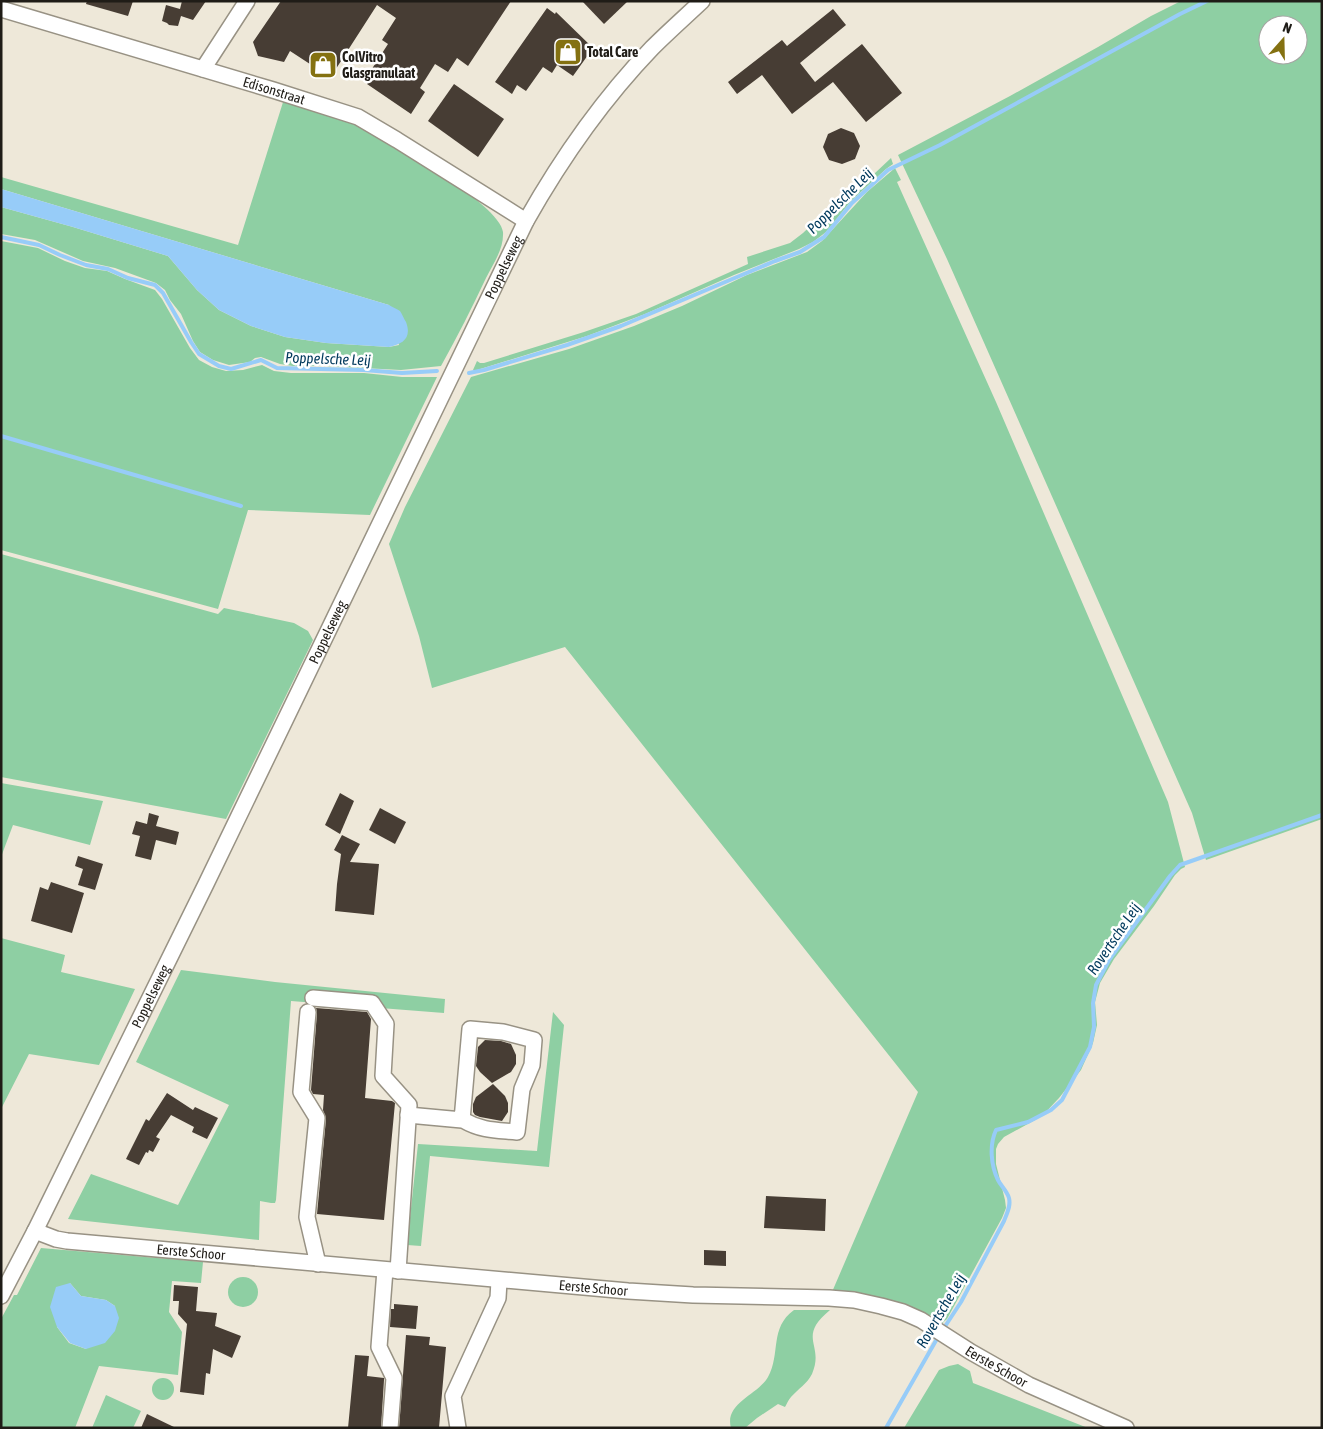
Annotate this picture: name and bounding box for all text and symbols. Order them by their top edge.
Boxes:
north arrow [1258,15,1308,65]
text: N [1281,19,1294,37]
shop icon: Total Care [553,37,583,67]
place label: Total Care [587,44,638,60]
place label: ColVitro Glasgranulaat [342,49,415,81]
shop icon: ColVitro Glasgranulaat [308,50,338,80]
street label: Edisonstraat [241,74,307,108]
water label: Poppelsche Leij [803,164,876,237]
street label: Poppelseweg [482,233,526,302]
water label: Poppelsche Leij [285,349,372,369]
street label: Poppelseweg [306,598,350,666]
water label: Rovertsche Leij [1084,899,1144,978]
street label: Poppelseweg [128,962,173,1031]
street label: Eerste Schoor [156,1241,227,1263]
water label: Rovertsche Leij [913,1270,969,1351]
street label: Eerste Schoor [558,1277,629,1299]
street label: Eerste Schoor [962,1343,1031,1391]

